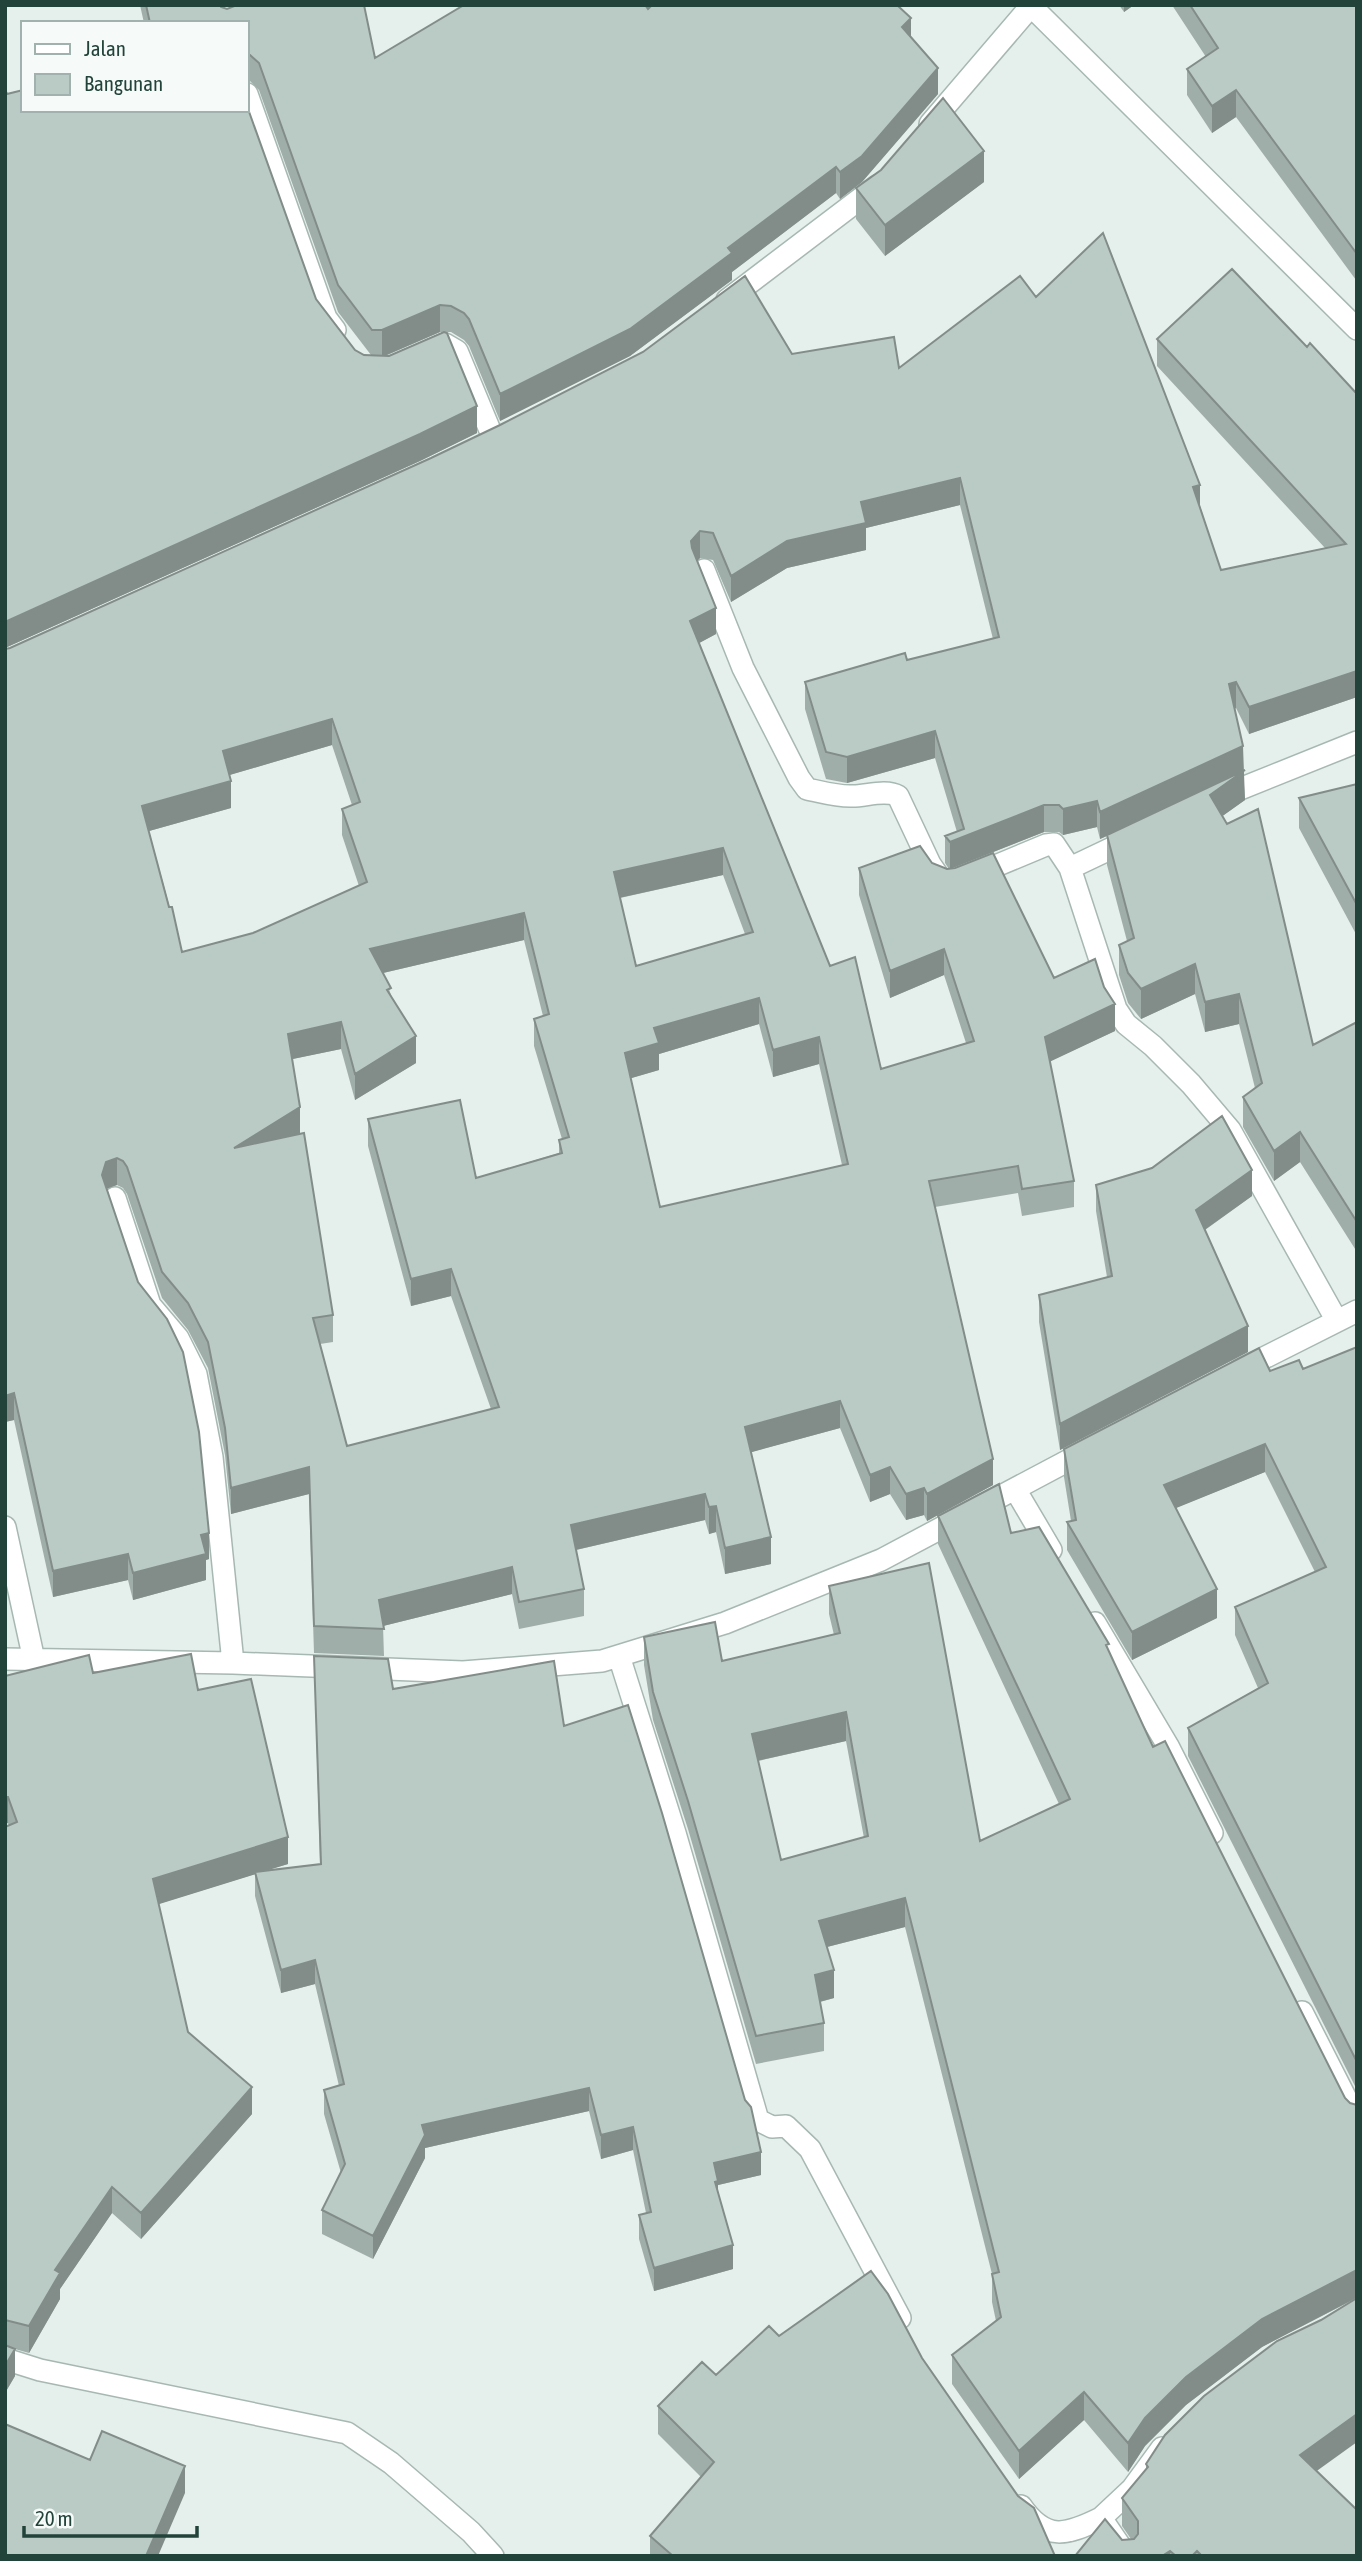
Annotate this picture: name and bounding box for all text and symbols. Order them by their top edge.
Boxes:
legend [21,21,248,112]
text: Jalan [84,36,126,60]
text: Bangunan [84,71,163,95]
scale bar [24,2494,198,2538]
text: 20 m [35,2506,73,2530]

